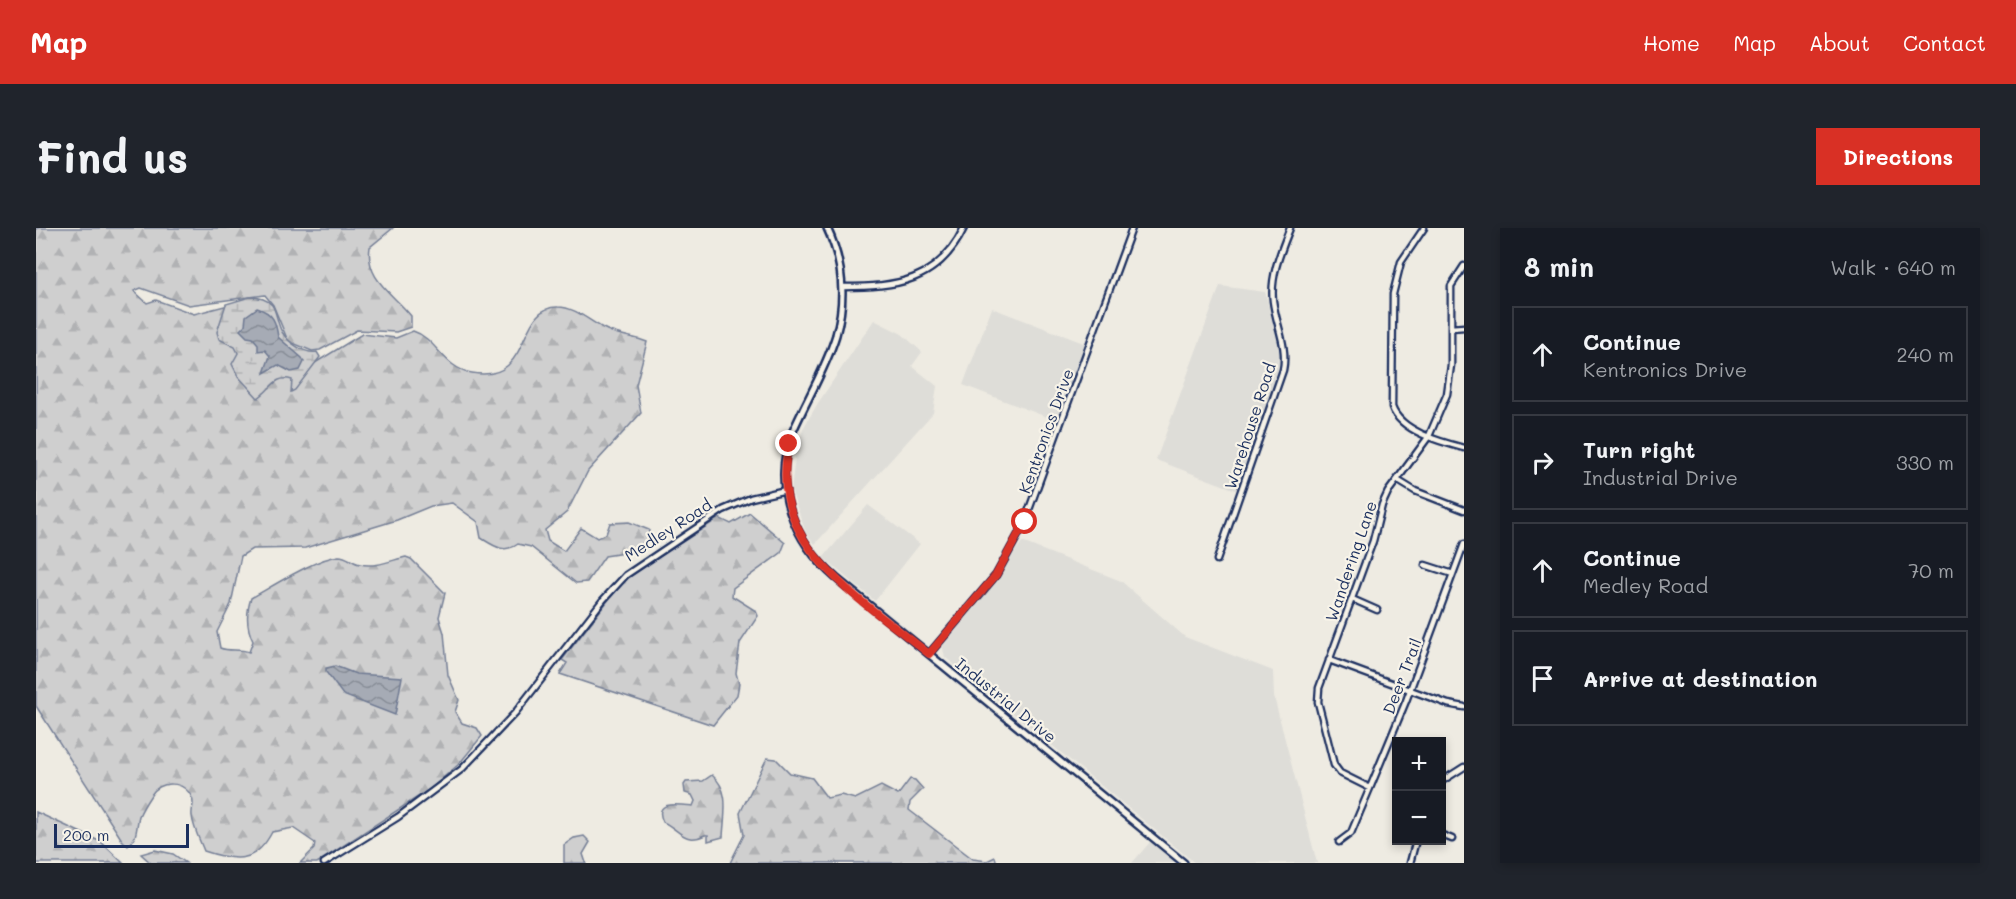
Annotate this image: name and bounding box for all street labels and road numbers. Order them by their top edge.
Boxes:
street label: Warehouse Road [1219,360,1280,492]
street label: Kentronics Drive [1013,365,1078,496]
street label: Medley Road [620,494,715,566]
street label: Wandering Lane [1320,498,1381,624]
street label: Deer Trail [1377,635,1426,717]
street label: Industrial Drive [952,652,1061,747]

